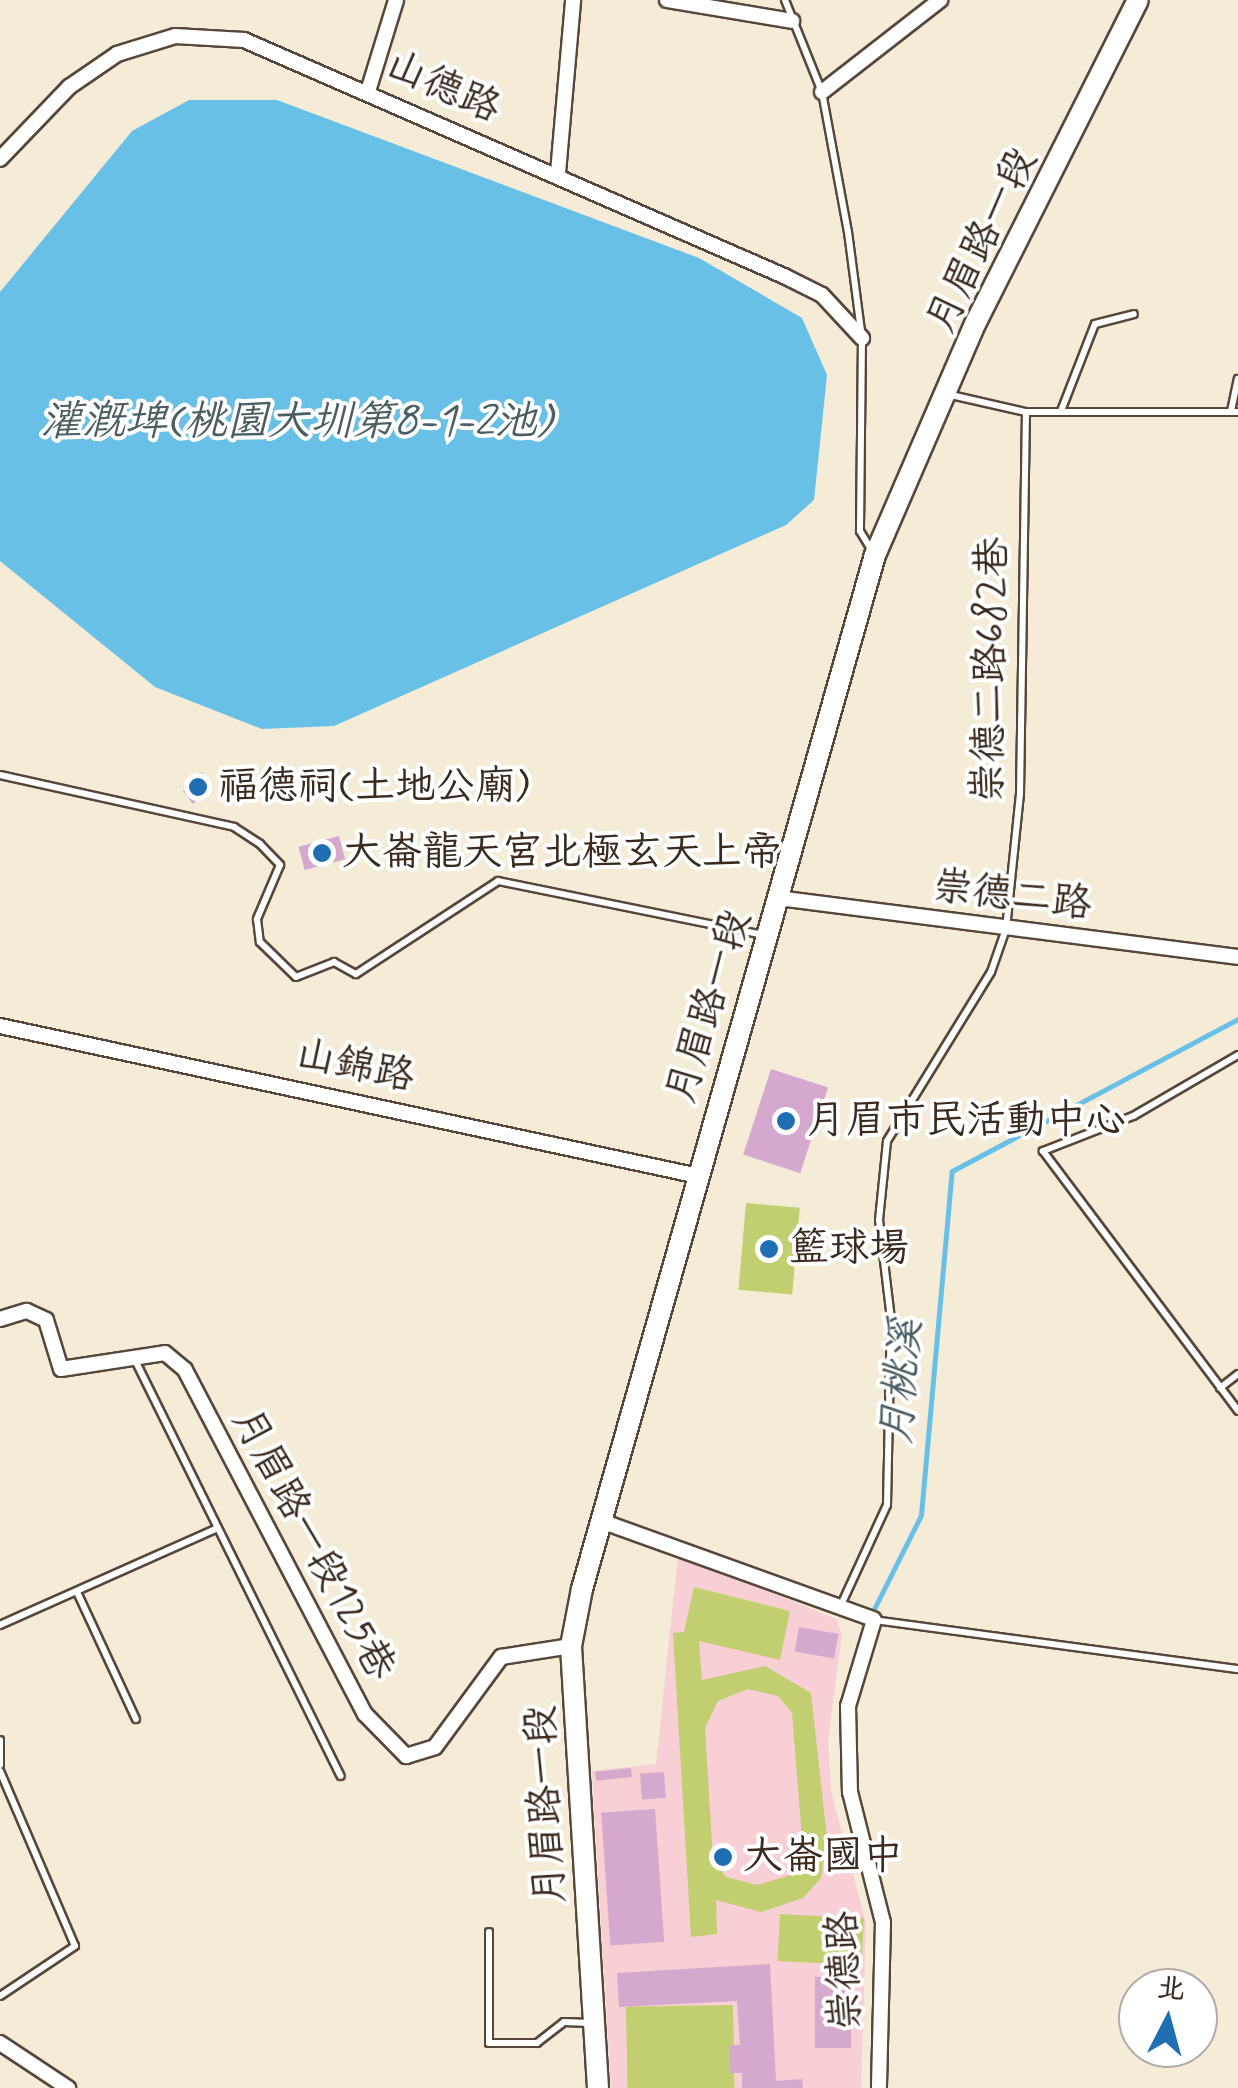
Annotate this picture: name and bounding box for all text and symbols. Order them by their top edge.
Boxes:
street label: 山德路 [378,41,508,133]
street label: 月眉路一段 [917,141,1047,341]
water label: 灌溉埤(桃園大圳第8-1-2池) [40,398,552,448]
street label: 崇德二路682巷 [965,536,1017,804]
place label: 福德祠(土地公廟) [218,763,529,811]
marker: 福德祠(土地公廟) [187,776,209,798]
place label: 大崙龍天宮北極玄天上帝 [342,829,782,877]
marker: 大崙龍天宮北極玄天上帝 [311,842,333,864]
street label: 崇德二路 [930,862,1094,930]
street label: 月眉路一段 [657,904,761,1110]
street label: 山錦路 [291,1030,419,1102]
place label: 月眉市民活動中心 [806,1097,1126,1145]
marker: 月眉市民活動中心 [775,1110,797,1132]
place label: 籃球場 [789,1225,909,1273]
marker: 籃球場 [758,1238,780,1260]
water label: 月桃溪 [872,1317,934,1447]
street label: 月眉路一段125巷 [221,1400,405,1688]
street label: 月眉路一段 [517,1704,575,1906]
place label: 大崙國中 [743,1833,903,1881]
marker: 大崙國中 [712,1846,734,1868]
street label: 崇德路 [819,1910,871,2032]
north arrow [1118,1968,1218,2068]
text: 北 [1155,1970,1187,2010]

